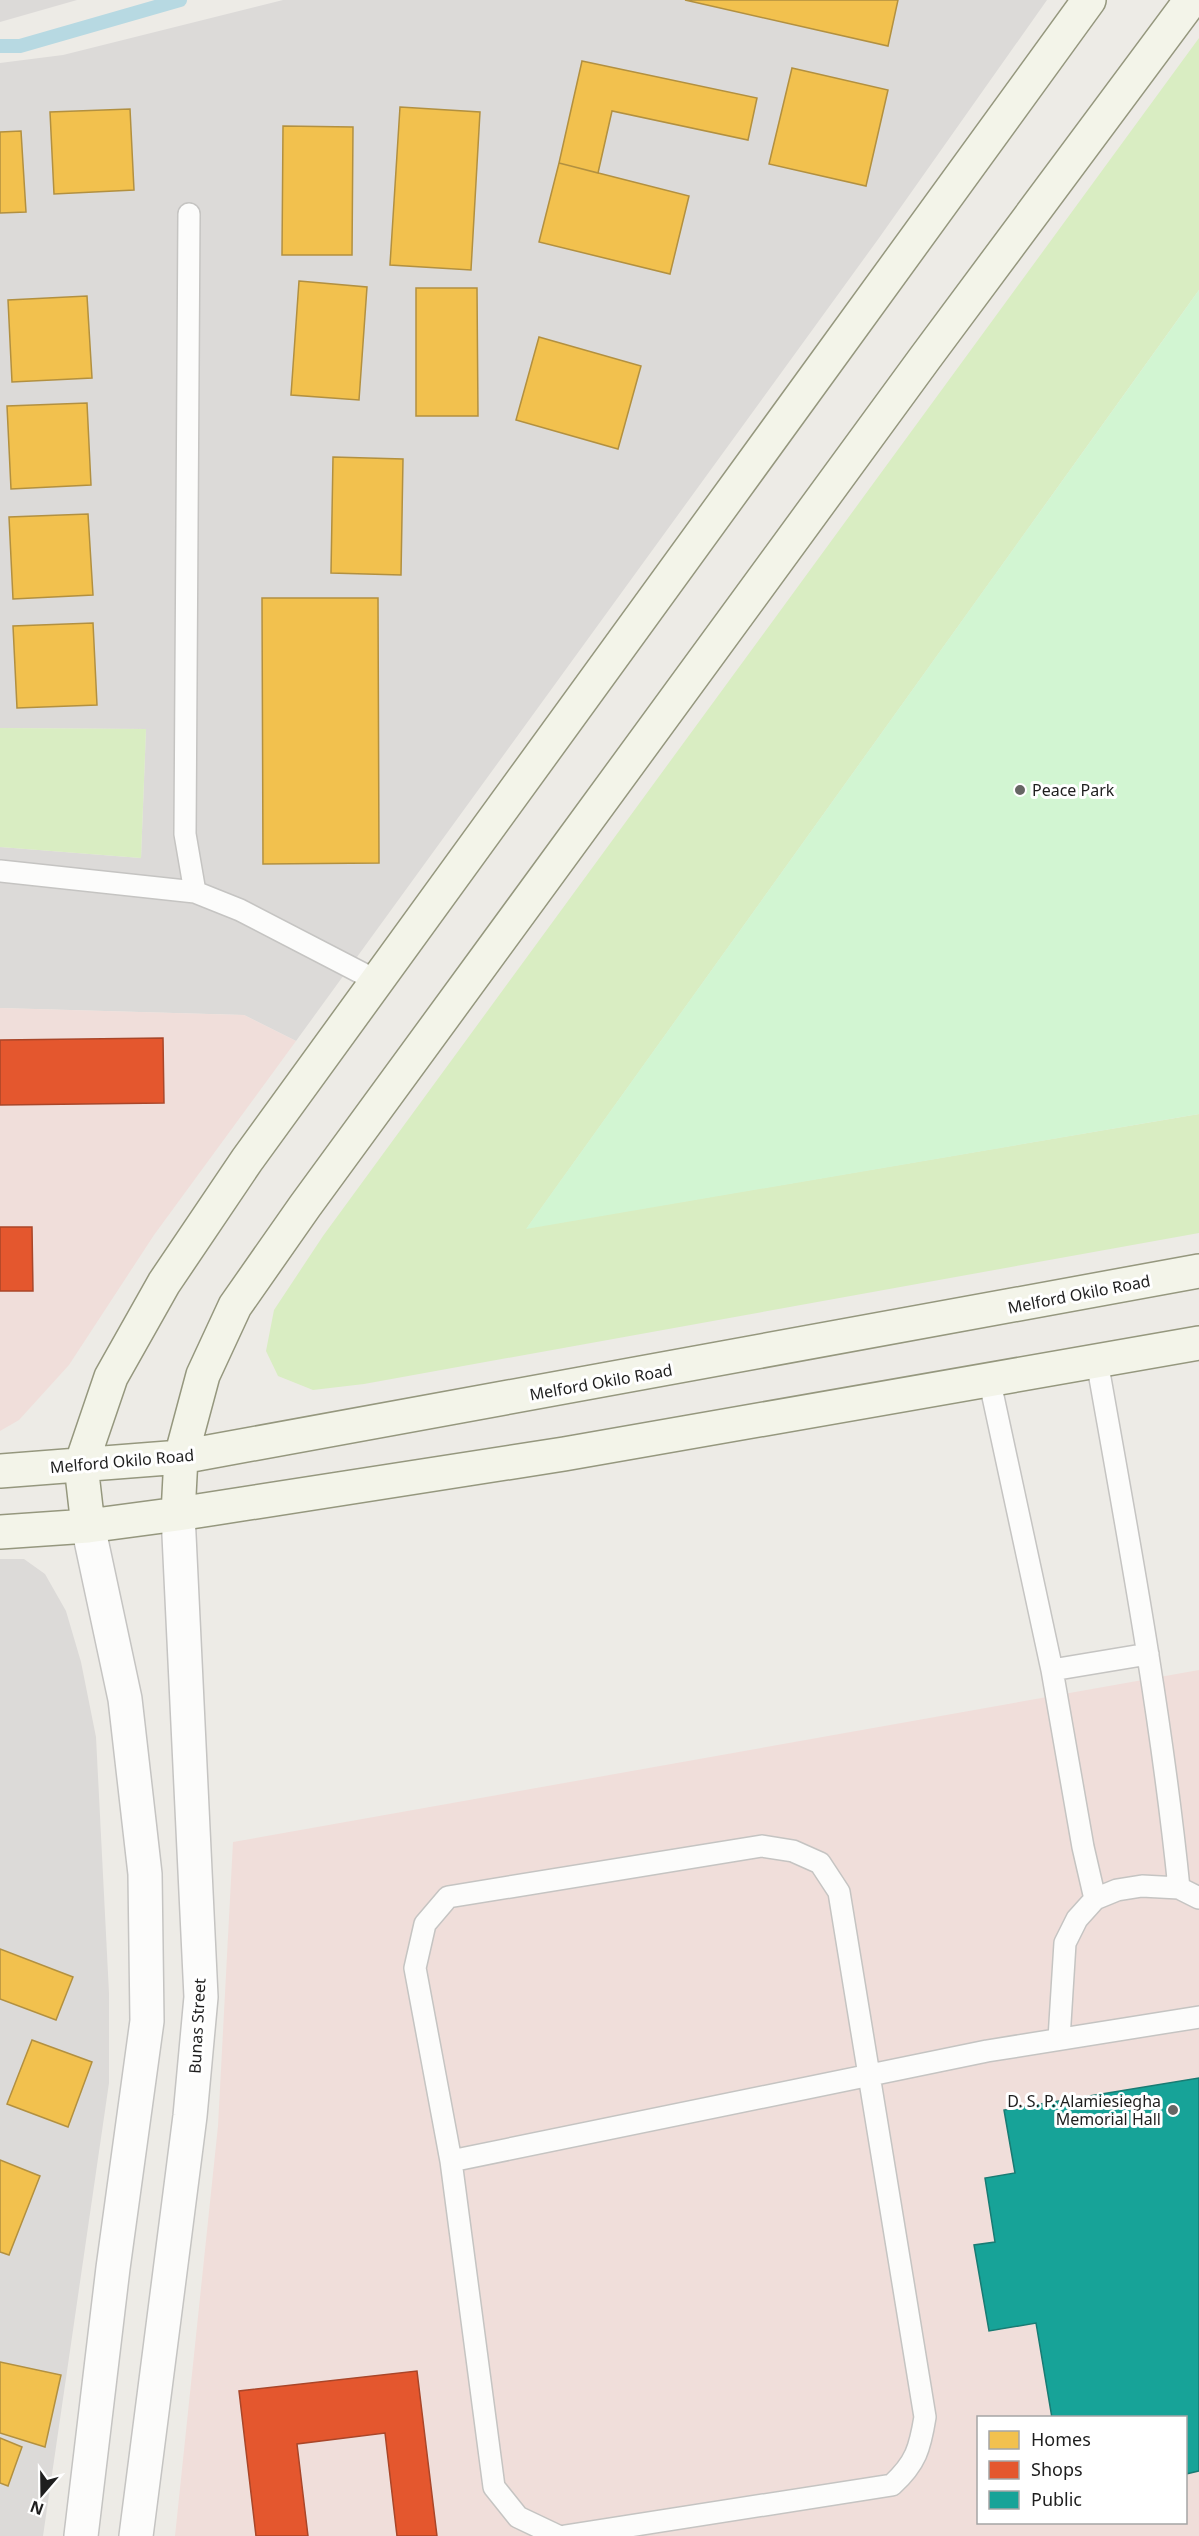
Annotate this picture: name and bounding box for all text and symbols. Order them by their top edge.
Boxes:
place label: Peace Park [1032,779,1115,801]
marker: Peace Park [1013,783,1027,797]
street label: Melford Okilo Road [1006,1269,1152,1319]
street label: Melford Okilo Road [528,1359,674,1405]
street label: Melford Okilo Road [49,1444,195,1478]
street label: Bunas Street [184,1977,210,2074]
place label: D. S. P. Alamiesiegha Memorial Hall [1007,2090,1161,2130]
marker: D. S. P. Alamiesiegha Memorial Hall [1166,2103,1180,2117]
legend [977,2416,1187,2524]
text: Homes [1031,2427,1091,2451]
text: Shops [1031,2457,1083,2481]
north arrow [12,2464,72,2524]
text: Public [1031,2487,1082,2511]
text: N [27,2496,47,2521]

